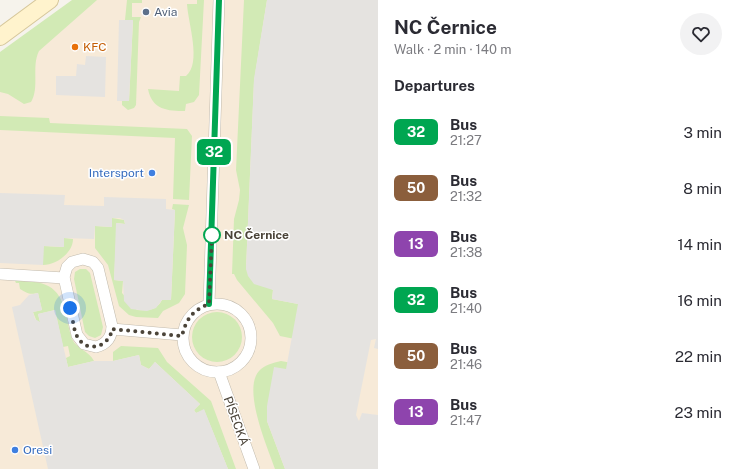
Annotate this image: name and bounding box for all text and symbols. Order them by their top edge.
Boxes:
place label: Avia [154,5,177,19]
marker: Avia [141,7,151,17]
button: heart [680,13,722,55]
text: NC Černice [394,16,497,38]
place label: KFC [83,40,107,54]
marker: KFC [70,42,80,52]
text: Walk · 2 min · 140 m [394,42,511,57]
text: Departures [394,77,475,94]
text: Bus [450,116,477,133]
text: 32 [407,124,425,140]
text: 3 min [683,124,722,141]
text: 21:27 [450,133,482,148]
line badge: 32 [196,139,232,165]
text: 32 [205,144,223,160]
place label: Intersport [89,166,144,180]
marker: Intersport [147,168,157,178]
text: Bus [450,172,477,189]
text: 50 [407,180,425,196]
text: 8 min [683,180,722,197]
text: 21:32 [450,189,482,204]
marker: NC Černice [203,226,221,244]
place label: NC Černice [224,228,289,242]
text: Bus [450,228,477,245]
text: 13 [408,236,424,252]
text: 14 min [677,236,722,253]
text: 21:38 [450,245,483,260]
text: Bus [450,284,477,301]
text: 32 [407,292,425,308]
text: 16 min [677,292,722,309]
your location [60,298,80,318]
text: 21:40 [450,301,482,316]
text: Bus [450,340,477,357]
text: 50 [407,348,425,364]
text: 22 min [675,348,722,365]
text: 21:46 [450,357,482,372]
street label: PÍSECKÁ [221,394,252,448]
text: Bus [450,396,477,413]
text: 13 [408,404,424,420]
text: 23 min [675,404,722,421]
text: 21:47 [450,413,482,428]
place label: Oresi [23,443,52,457]
marker: Oresi [10,445,20,455]

